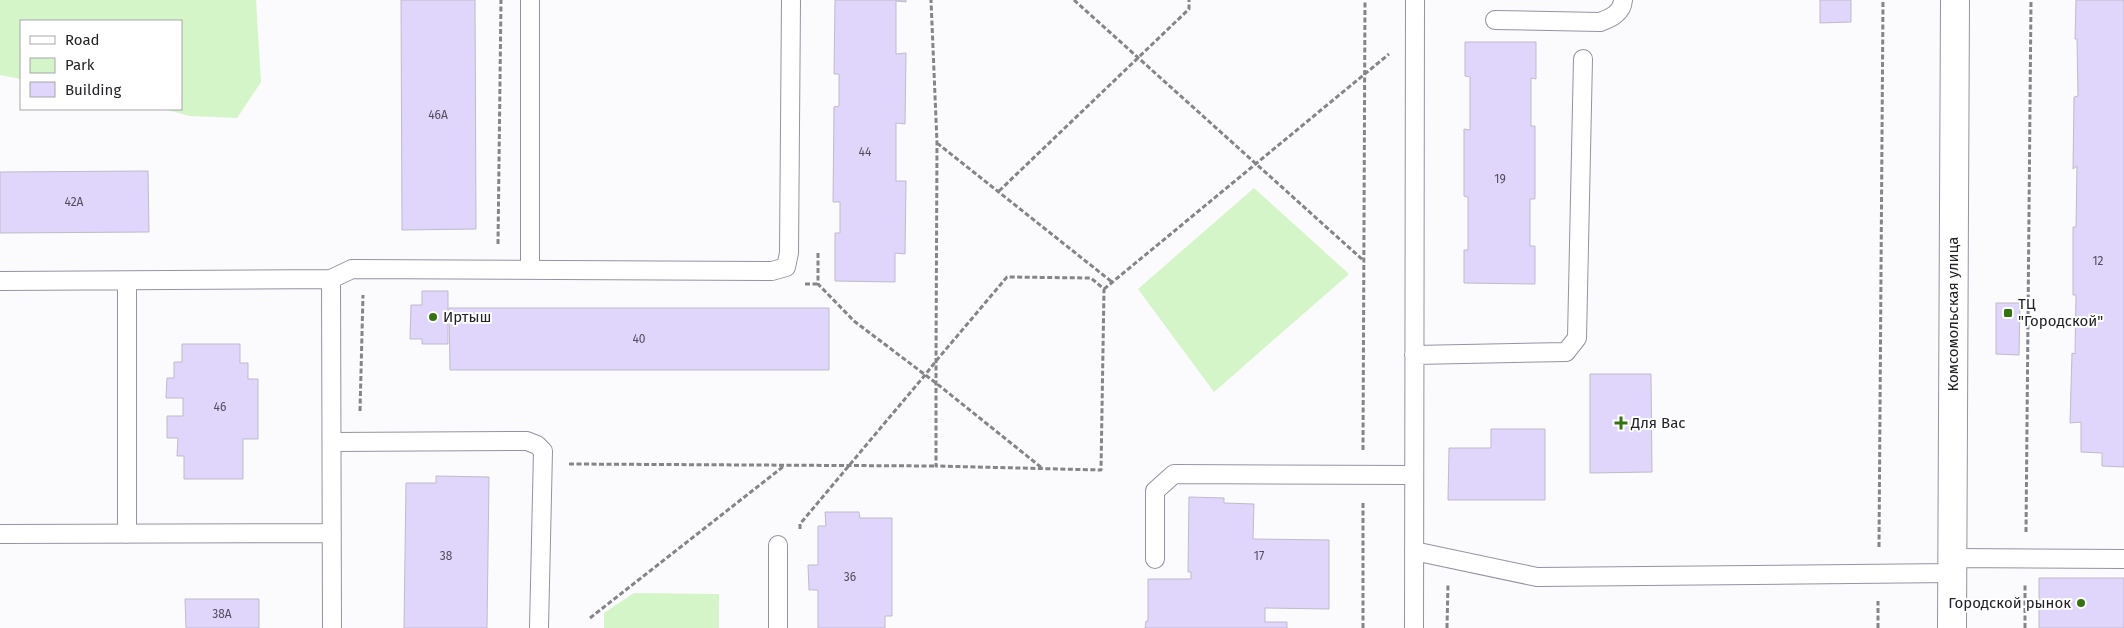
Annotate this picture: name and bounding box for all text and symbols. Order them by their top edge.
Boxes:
legend [20,20,182,110]
text: Road [65,31,100,49]
text: Park [65,56,95,74]
text: Building [65,81,121,99]
house number: 46А [428,108,448,122]
house number: 44 [859,145,872,159]
house number: 19 [1494,172,1506,186]
house number: 42А [65,195,84,209]
street label: Комсомольская улица [1944,236,1962,392]
house number: 12 [2092,254,2104,268]
place label: ТЦ "Городской" [2018,295,2103,330]
marker: ТЦ "Городской" [2002,307,2014,319]
place label: Иртыш [443,308,492,326]
marker: Иртыш [427,311,439,323]
house number: 40 [632,332,646,346]
house number: 46 [214,400,226,414]
place label: Для Вас [1630,414,1686,432]
marker: Для Вас [1615,417,1627,429]
house number: 38 [440,549,453,563]
house number: 17 [1254,549,1264,563]
house number: 36 [844,570,856,584]
place label: Городской рынок [1948,594,2071,612]
marker: Городской рынок [2075,597,2087,609]
house number: 38А [212,607,232,621]

